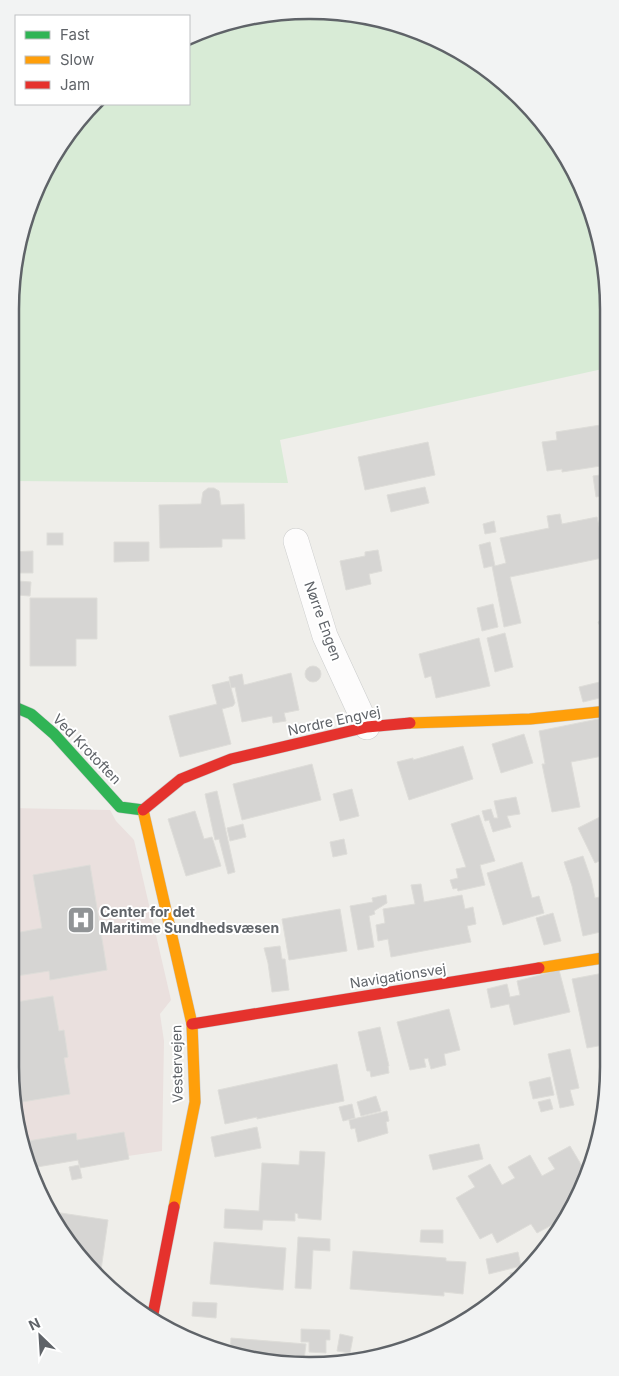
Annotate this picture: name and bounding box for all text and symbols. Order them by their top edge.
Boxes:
legend [15,15,190,105]
text: Fast [60,25,90,44]
text: Slow [60,50,94,69]
text: Jam [60,75,90,94]
street label: Nørre Engen [301,579,346,663]
street label: Nordre Engvej [286,702,382,739]
street label: Ved Krotoften [50,710,125,787]
place label: Center for det Maritime Sundhedsvæsen [100,903,279,936]
hospital icon: Center for det Maritime Sundhedsvæsen [66,905,96,935]
street label: Navigationsvej [349,960,447,991]
street label: Vestervejen [167,1025,186,1103]
north arrow [15,1311,65,1361]
text: N [26,1314,43,1334]

